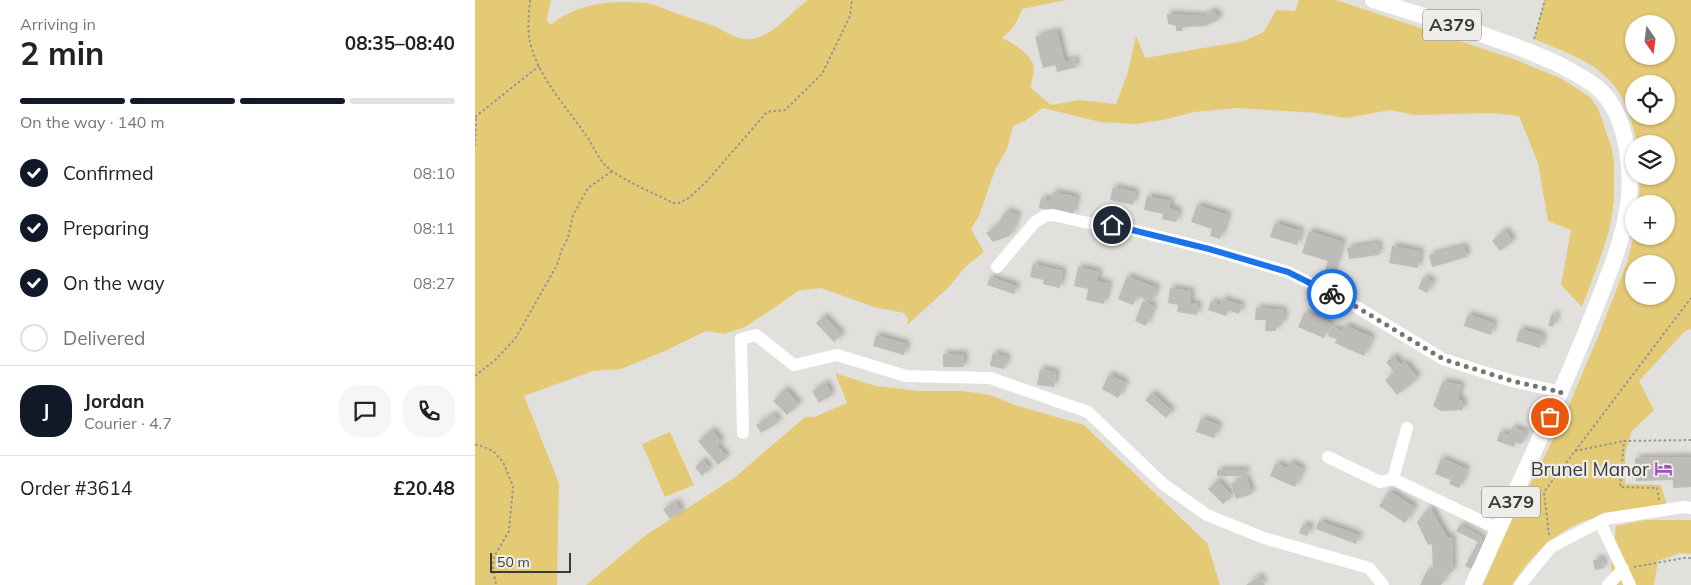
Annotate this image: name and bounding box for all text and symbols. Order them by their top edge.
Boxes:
road number: A379 [1423,10,1481,40]
text: Arriving in [20,14,96,34]
north arrow [1625,15,1675,65]
map controls [1625,15,1675,305]
text: 08:35–08:40 [345,31,455,55]
text: 2 min [20,33,104,73]
button: locate [1625,75,1675,125]
text: On the way · 140 m [20,112,165,132]
button: layers [1625,135,1675,185]
icon: check [20,159,48,187]
text: Confirmed [63,161,154,185]
text: 08:10 [413,163,455,183]
button: + [1625,195,1675,245]
pin [1091,204,1133,246]
icon: home [1098,211,1126,239]
icon: check [20,214,48,242]
text: Preparing [63,216,149,240]
text: 08:11 [413,218,455,238]
button: − [1625,255,1675,305]
icon: check [20,269,48,297]
courier [1307,269,1357,319]
text: On the way [63,271,165,295]
text: 08:27 [413,273,455,293]
icon: bike [1318,280,1346,308]
text: Delivered [63,326,145,350]
button: chat [339,385,391,437]
button: phone [403,385,455,437]
text: Jordan [84,389,144,413]
pin [1529,396,1571,438]
text: J [43,399,49,423]
icon: bag [1536,403,1564,431]
text: Courier · 4.7 [84,413,172,433]
place label: Brunel Manor [1531,457,1649,481]
hotel icon: Brunel Manor [1653,459,1673,479]
text: Order #3614 [20,476,132,500]
text: £20.48 [393,476,455,500]
road number: A379 [1482,487,1540,518]
scale bar [490,550,571,573]
text: 50 m [497,553,530,571]

